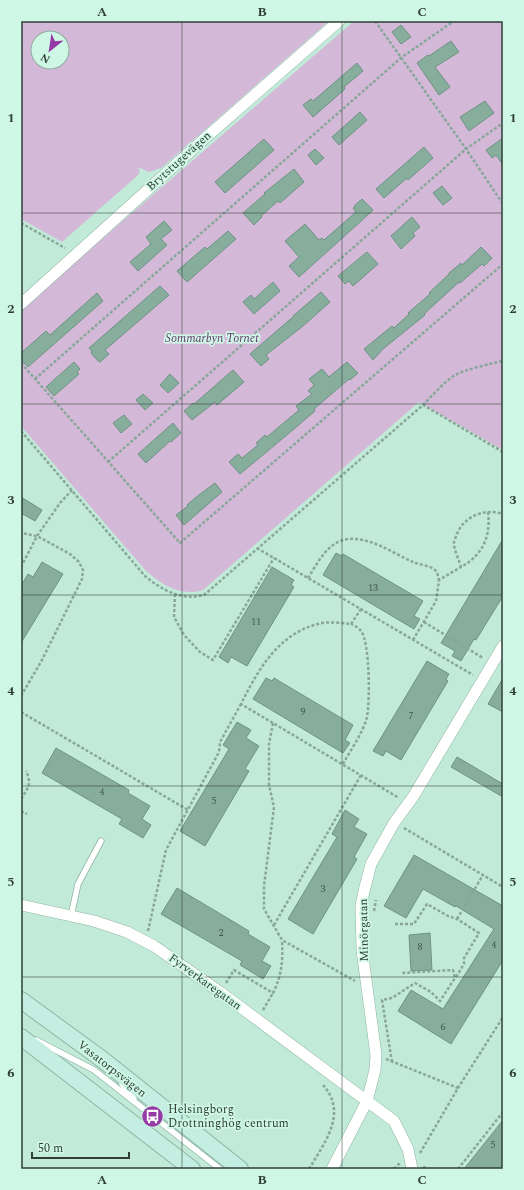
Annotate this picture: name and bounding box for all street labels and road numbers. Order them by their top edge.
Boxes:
street label: Brytstugevägen [142,127,216,195]
street label: Minörgatan [354,898,374,962]
street label: Fyrverkaregatan [164,949,246,1015]
street label: Vasatorpsvägen [73,1036,151,1102]

